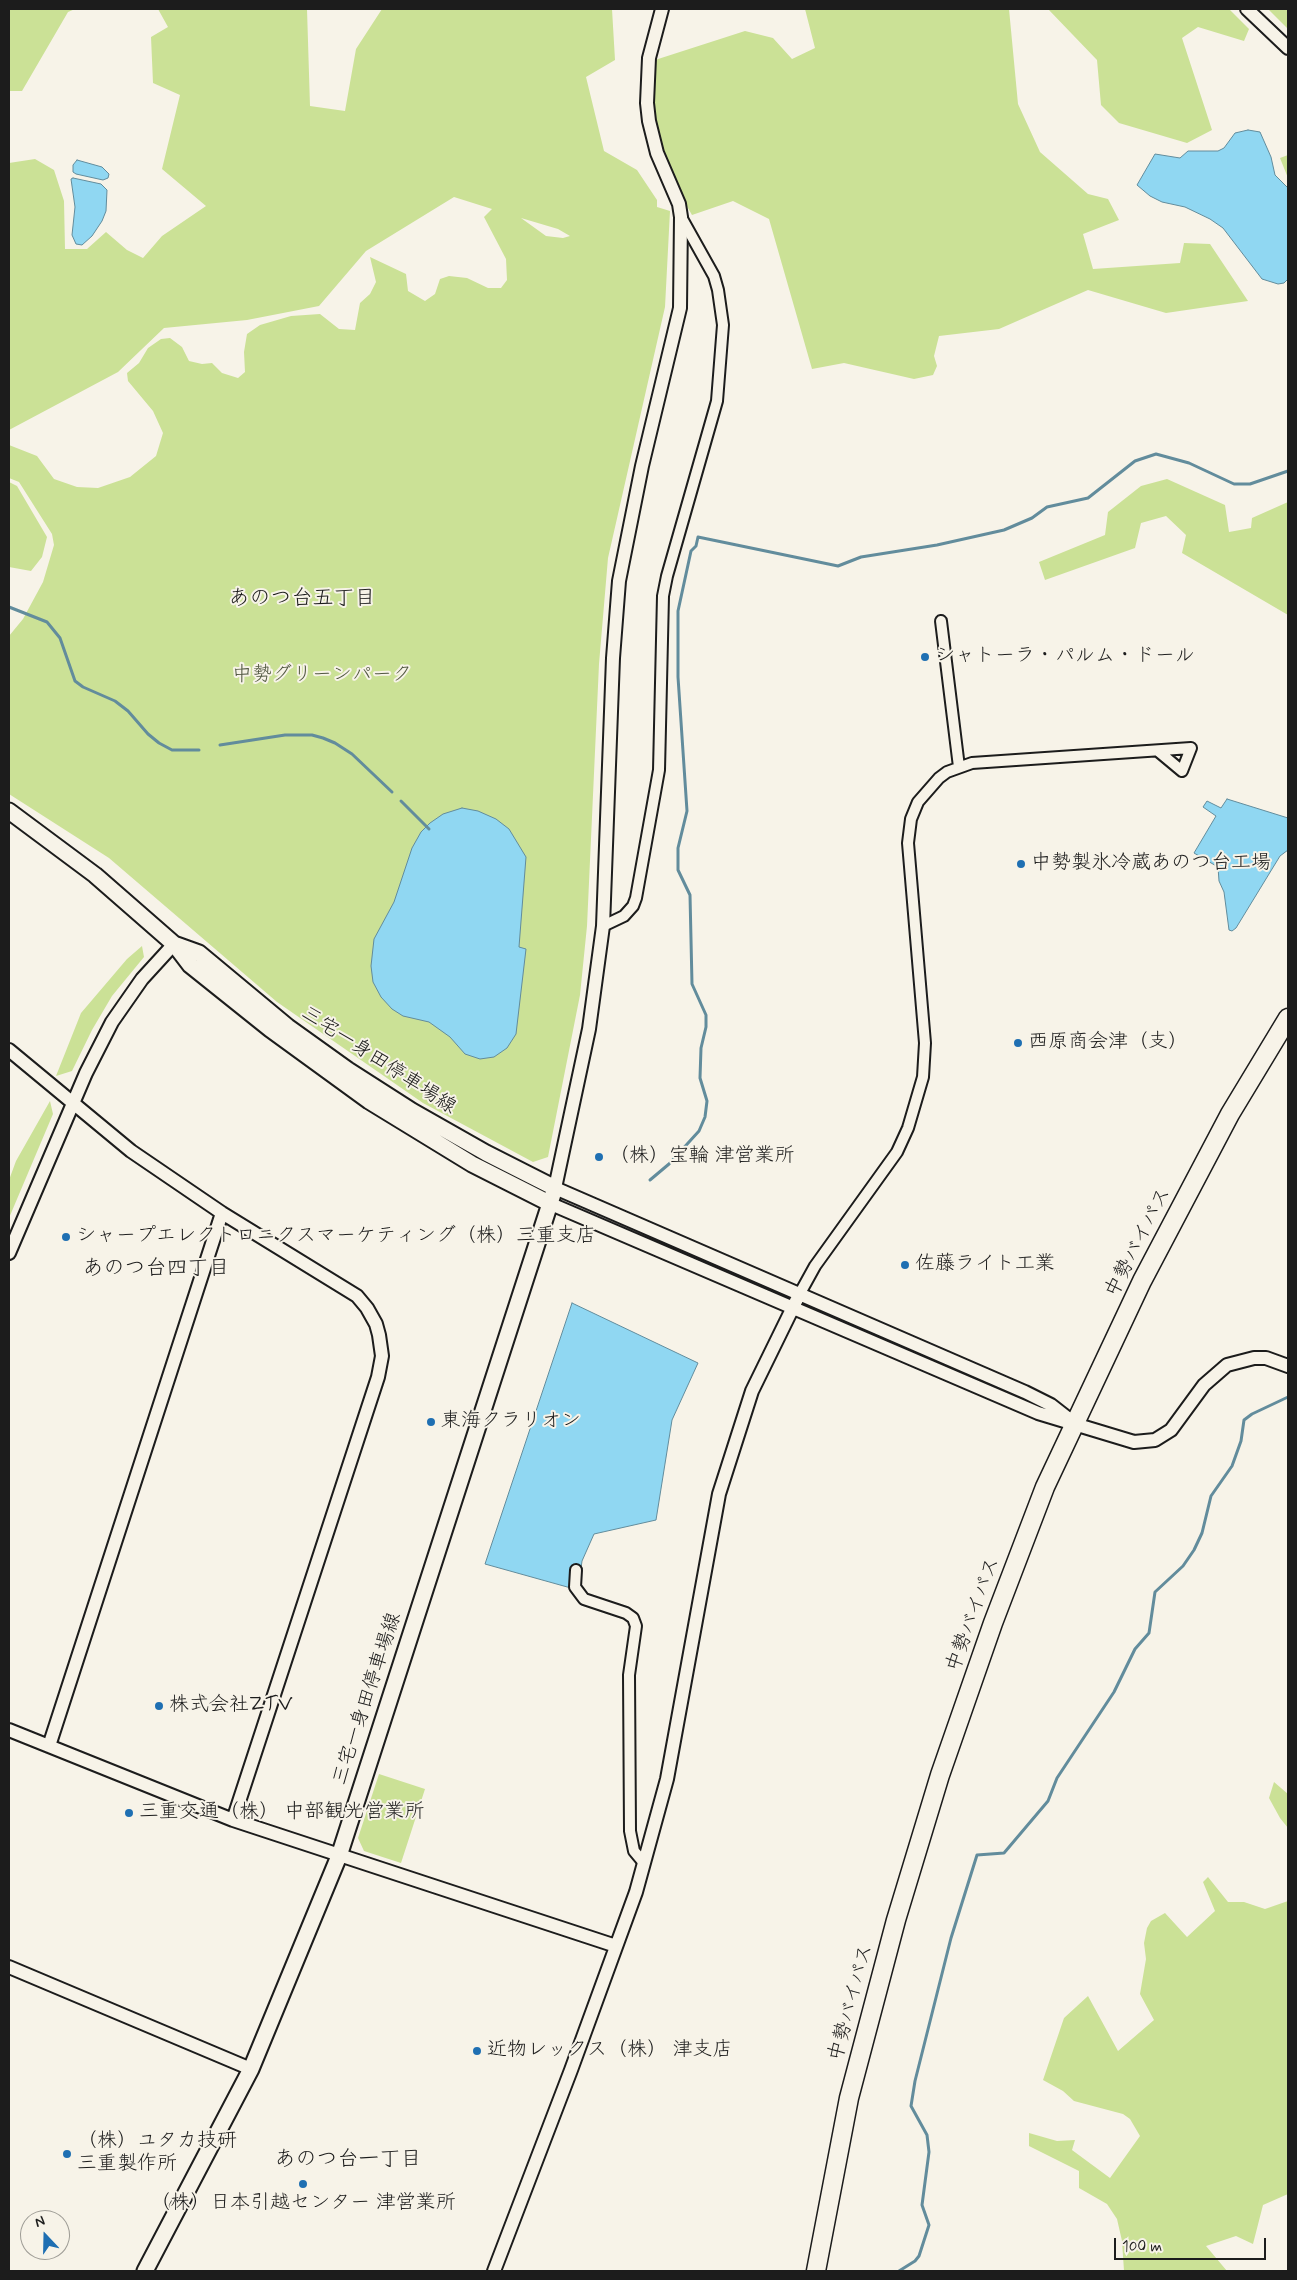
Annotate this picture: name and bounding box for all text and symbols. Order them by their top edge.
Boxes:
district label: あのつ台五丁目 [229,587,375,613]
place label: シャトーラ・パルム・ドール [935,645,1195,669]
marker: シャトーラ・パルム・ドール [919,651,931,663]
park label: 中勢グリーンパーク [232,664,412,688]
place label: 中勢製氷冷蔵あのつ台工場 [1031,852,1271,876]
marker: 中勢製氷冷蔵あのつ台工場 [1015,858,1027,870]
street label: 三宅一身田停車場線 [296,1002,460,1120]
place label: 西原商会津（支） [1028,1031,1188,1055]
marker: 西原商会津（支） [1012,1037,1024,1049]
place label: （株）宝輪 津営業所 [609,1145,794,1169]
marker: （株）宝輪 津営業所 [593,1151,605,1163]
street label: 中勢バイパス [1101,1184,1177,1302]
place label: シャープエレクトロニクスマーケティング（株）三重支店 [76,1225,596,1249]
marker: シャープエレクトロニクスマーケティング（株）三重支店 [60,1231,72,1243]
place label: 佐藤ライト工業 [915,1253,1055,1277]
district label: あのつ台四丁目 [83,1257,229,1283]
marker: 佐藤ライト工業 [899,1259,911,1271]
place label: 東海クラリオン [441,1410,581,1434]
marker: 東海クラリオン [425,1416,437,1428]
street label: 中勢バイパス [942,1555,1006,1675]
street label: 三宅一身田停車場線 [329,1610,407,1788]
place label: 株式会社ZTV [169,1694,293,1718]
marker: 株式会社ZTV [153,1700,165,1712]
place label: 三重交通（株） 中部観光営業所 [139,1801,424,1825]
marker: 三重交通（株） 中部観光営業所 [123,1807,135,1819]
street label: 中勢バイパス [825,1942,879,2064]
place label: 近物レックス（株） 津支店 [487,2039,732,2063]
marker: 近物レックス（株） 津支店 [471,2045,483,2057]
place label: （株）ユタカ技研 三重製作所 [77,2130,237,2177]
marker: （株）ユタカ技研 三重製作所 [61,2148,73,2160]
district label: あのつ台一丁目 [275,2148,421,2174]
marker: （株）日本引越センター 津営業所 [297,2178,309,2190]
place label: （株）日本引越センター 津営業所 [150,2192,456,2216]
north arrow [20,2210,70,2260]
text: N [32,2212,48,2232]
scale bar [1117,2228,1270,2260]
text: 100 m [1122,2237,1162,2257]

